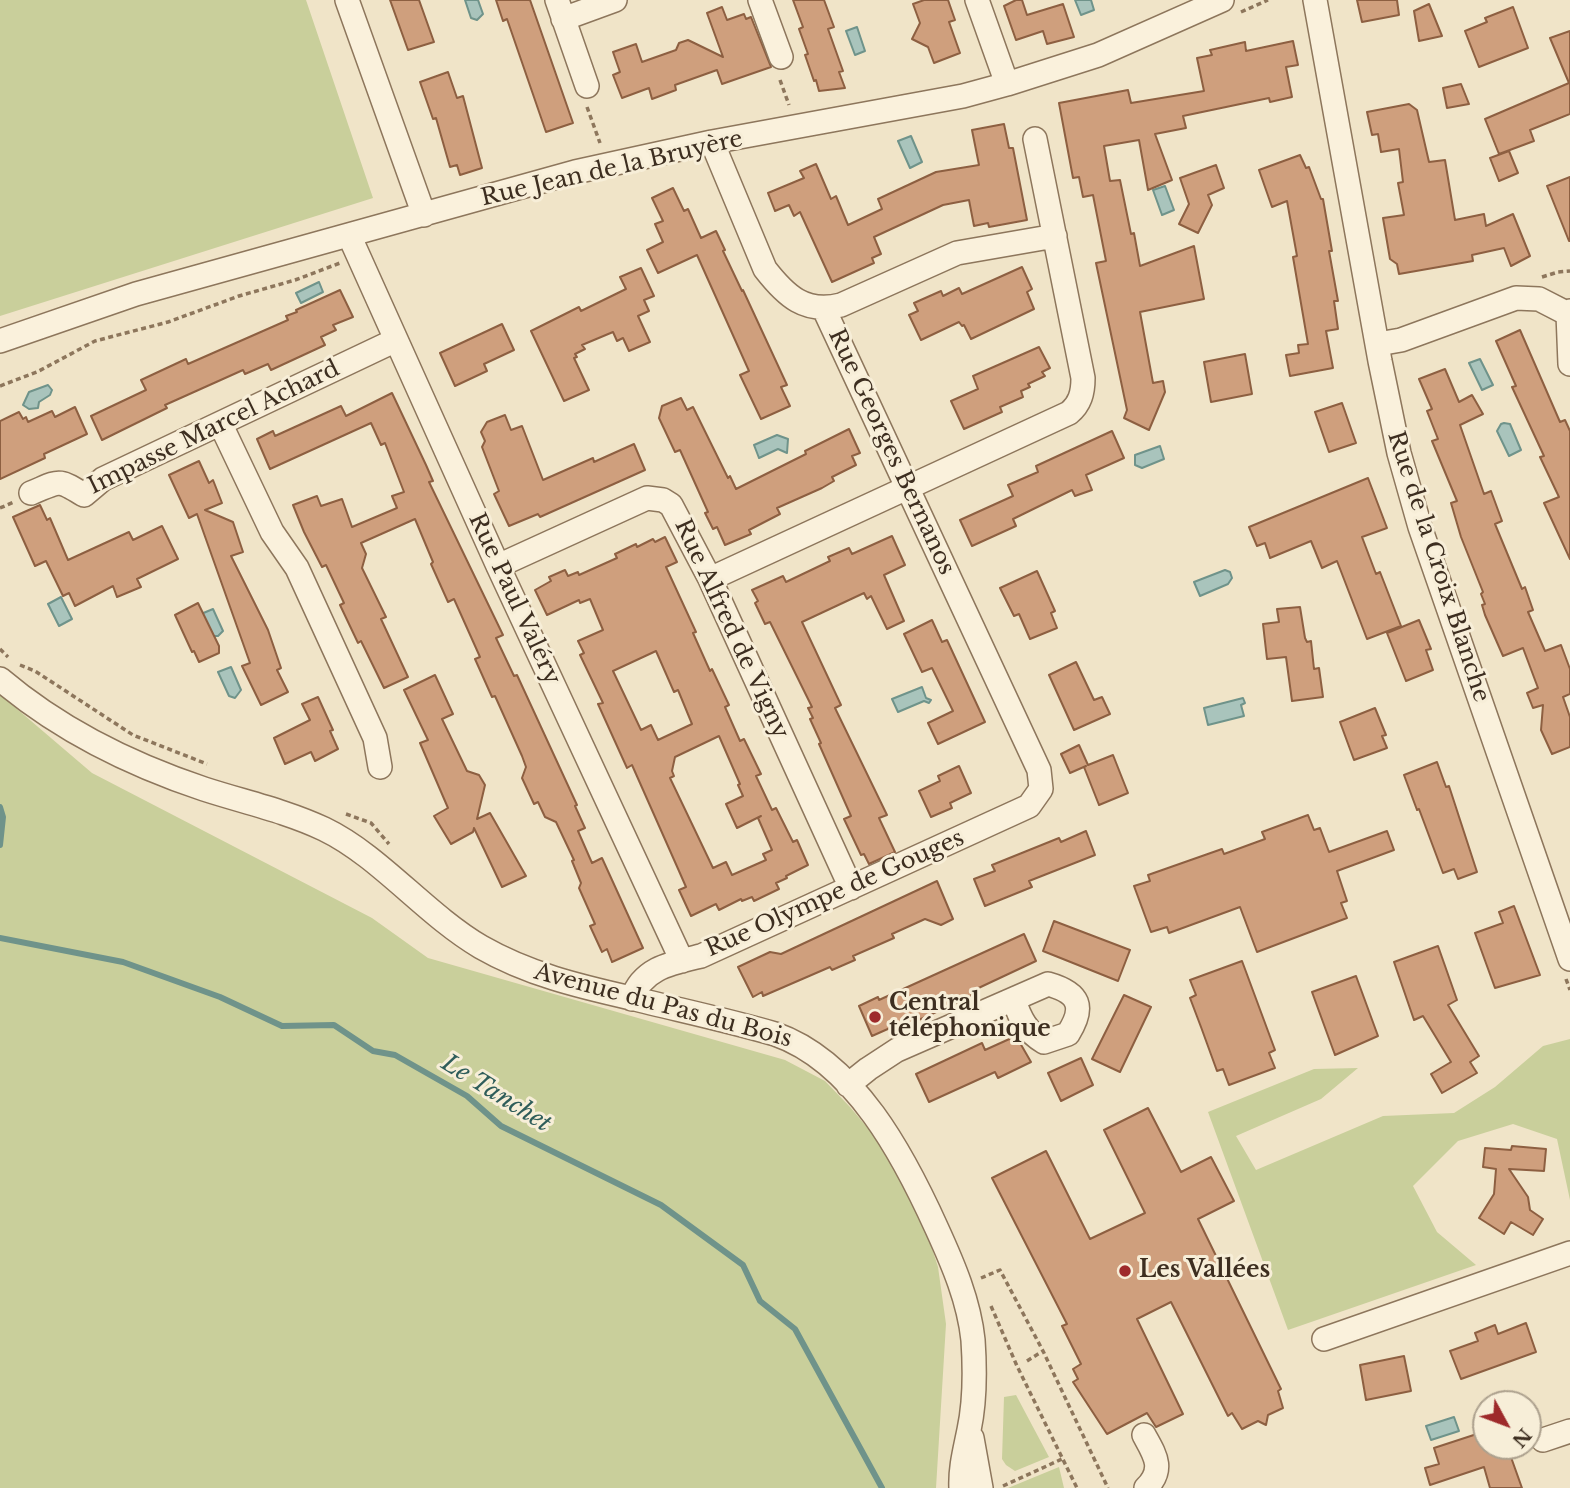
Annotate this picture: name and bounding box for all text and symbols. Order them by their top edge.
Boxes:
street label: Rue Jean de la Bruyère [479,125,745,213]
street label: Rue Georges Bernanos [822,325,960,579]
street label: Impasse Marcel Achard [84,355,344,501]
street label: Rue de la Croix Blanche [1381,428,1495,706]
street label: Rue Paul Valéry [462,509,566,689]
street label: Rue Alfred de Vigny [668,515,794,743]
street label: Rue Olympe de Gouges [702,824,968,964]
street label: Avenue du Pas du Bois [531,958,795,1054]
place label: Central téléphonique [889,990,1051,1044]
marker: Central téléphonique [867,1009,883,1025]
water label: Le Tanchet [436,1049,556,1139]
place label: Les Vallées [1139,1257,1270,1285]
marker: Les Vallées [1117,1263,1133,1279]
north arrow [1472,1390,1542,1460]
text: N [1507,1424,1536,1452]

